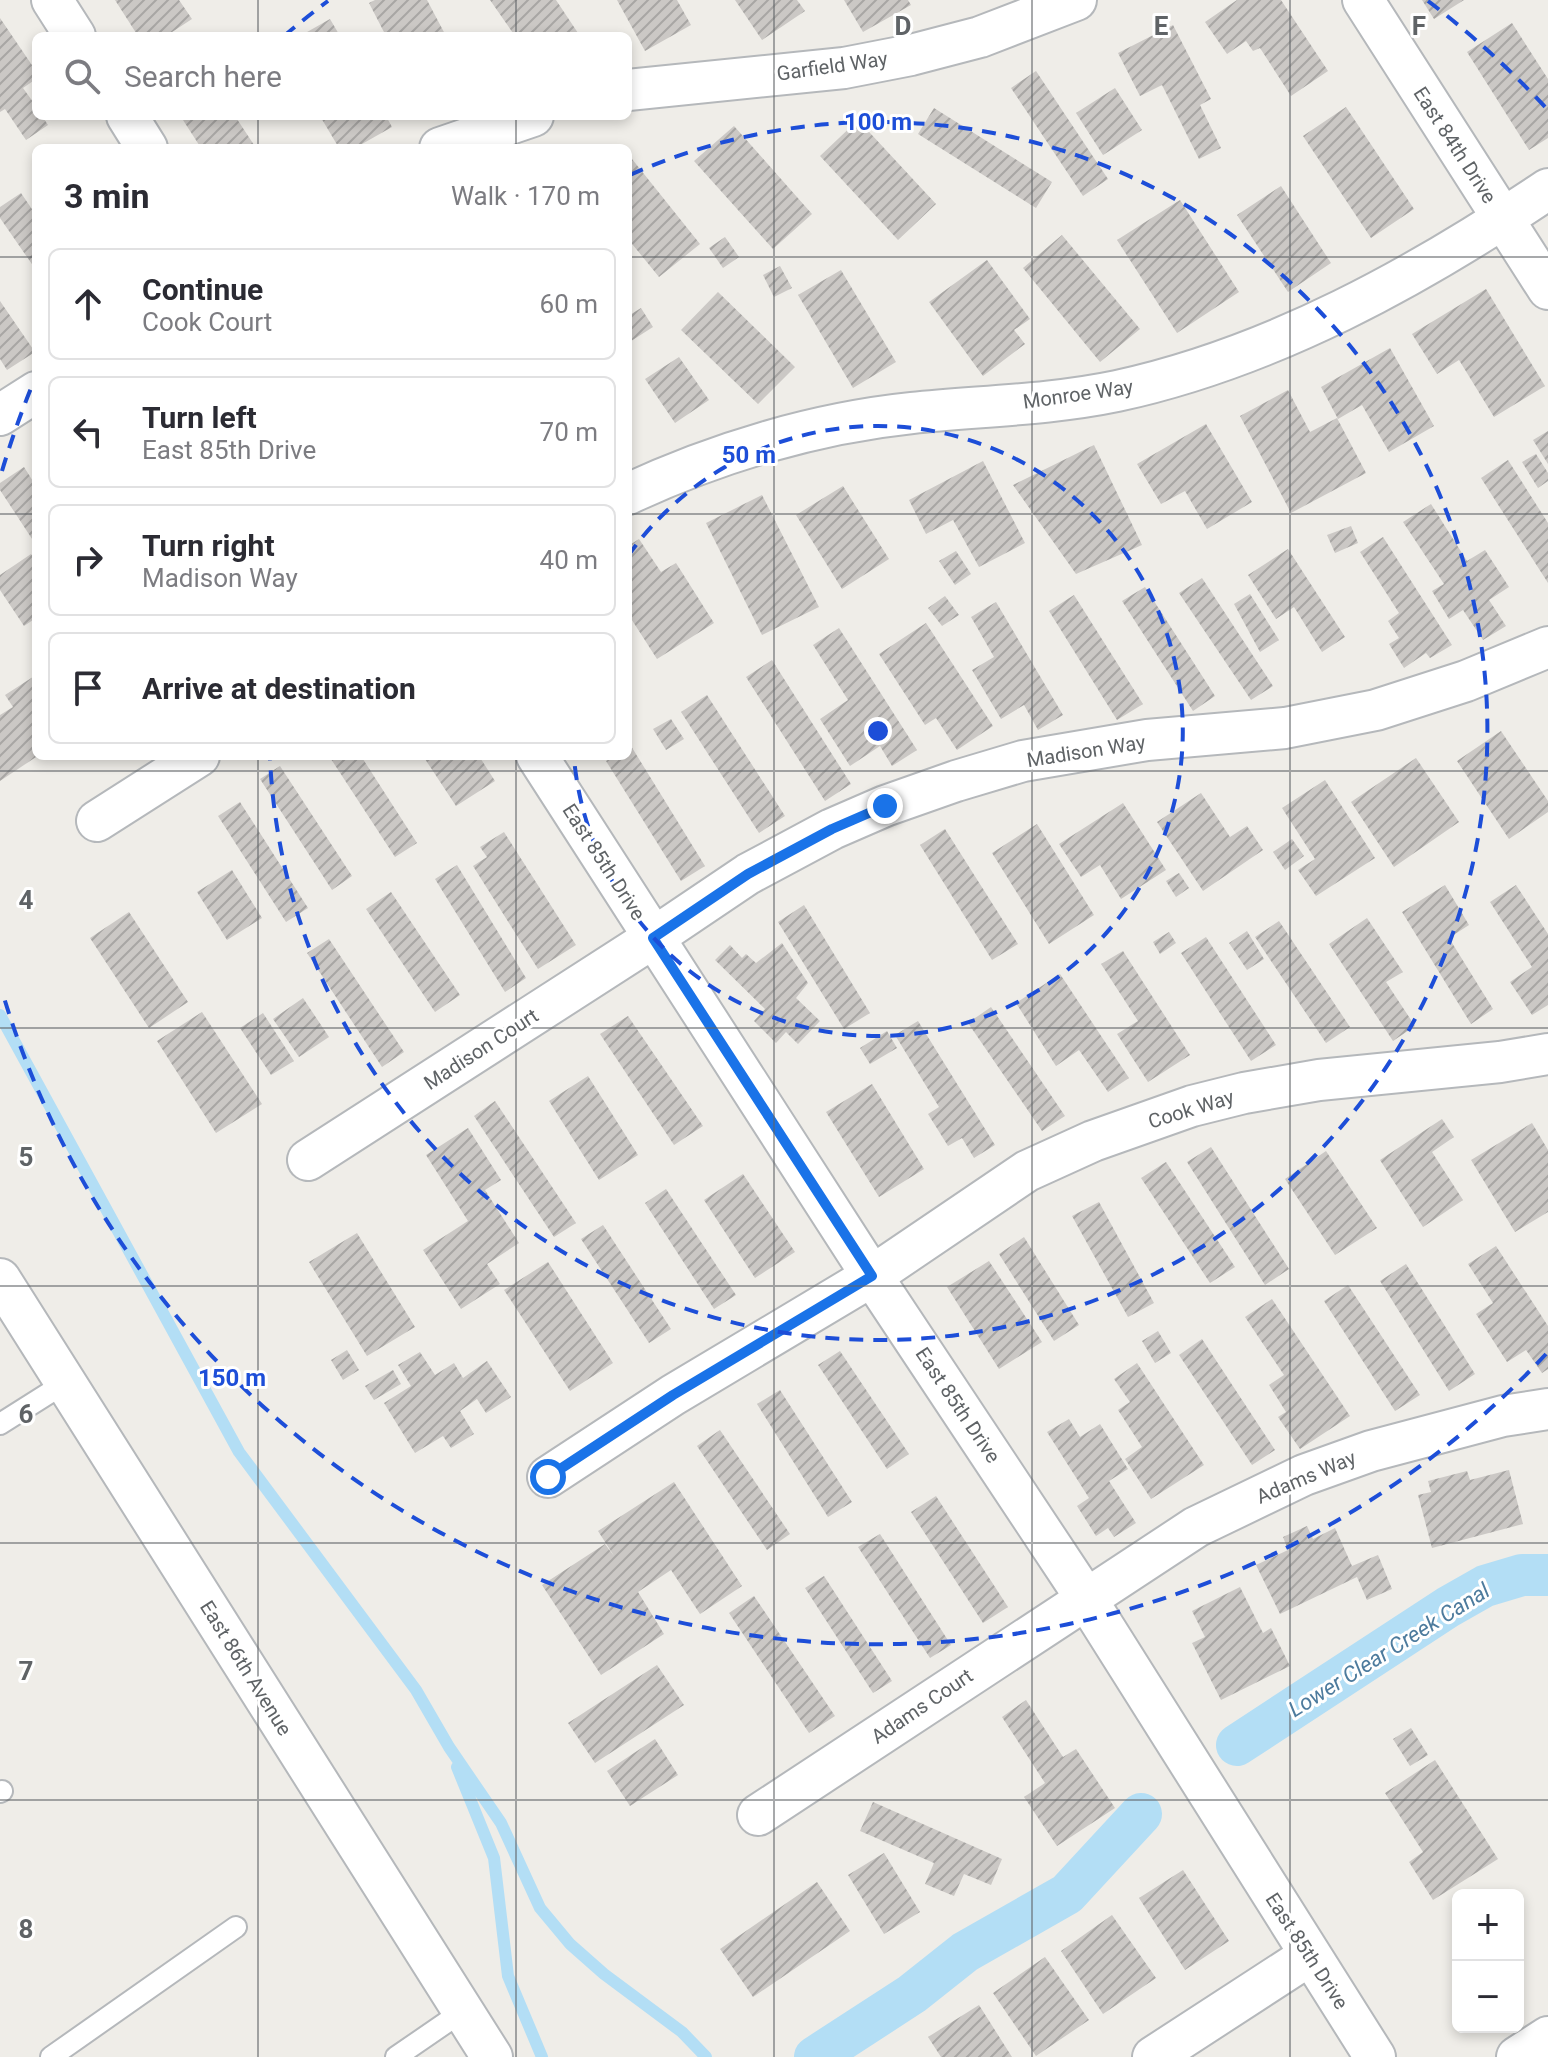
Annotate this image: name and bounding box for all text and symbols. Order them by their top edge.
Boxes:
text: D [895,11,911,41]
text: E [1154,11,1169,41]
text: F [1412,11,1426,41]
search box [32,32,632,120]
street label: Garfield Way [775,46,889,86]
icon: search [60,54,104,98]
text: Search here [124,59,282,94]
street label: East 84th Drive [1408,82,1502,208]
text: 100 m [844,108,912,136]
text: 3 min [64,176,149,216]
text: Walk · 170 m [451,181,600,211]
text: Continue [142,272,263,307]
icon: ahead [66,282,110,326]
text: 60 m [540,289,598,319]
text: Cook Court [142,307,272,337]
street label: Monroe Way [1021,374,1135,414]
text: Turn left [142,400,257,435]
icon: left [66,410,110,454]
text: 70 m [540,417,598,447]
text: East 85th Drive [142,435,316,465]
text: 50 m [722,441,776,469]
text: Turn right [142,528,275,563]
icon: right [66,538,110,582]
text: 40 m [540,545,598,575]
text: Madison Way [142,563,298,593]
icon: arrive [66,666,110,710]
text: Arrive at destination [142,671,416,706]
centre of rings [864,717,892,745]
street label: Madison Way [1025,730,1148,772]
route end [867,788,903,824]
street label: East 85th Drive [557,799,651,925]
text: 4 [19,885,34,915]
street label: Madison Court [419,1003,543,1095]
street label: Cook Way [1145,1084,1237,1133]
text: 5 [19,1142,33,1172]
street label: East 85th Drive [911,1343,1005,1467]
text: 150 m [198,1364,266,1392]
text: 6 [19,1399,34,1429]
street label: Adams Way [1253,1445,1360,1509]
route start [530,1459,566,1495]
water label: Lower Clear Creek Canal [1284,1577,1495,1722]
street label: East 86th Avenue [195,1596,297,1740]
text: 7 [19,1656,33,1686]
street label: Adams Court [867,1663,977,1749]
street label: East 85th Drive [1260,1888,1354,2014]
map controls [1452,1889,1524,2033]
button: + [1452,1889,1524,1961]
text: 8 [19,1914,33,1944]
button: − [1452,1961,1524,2033]

